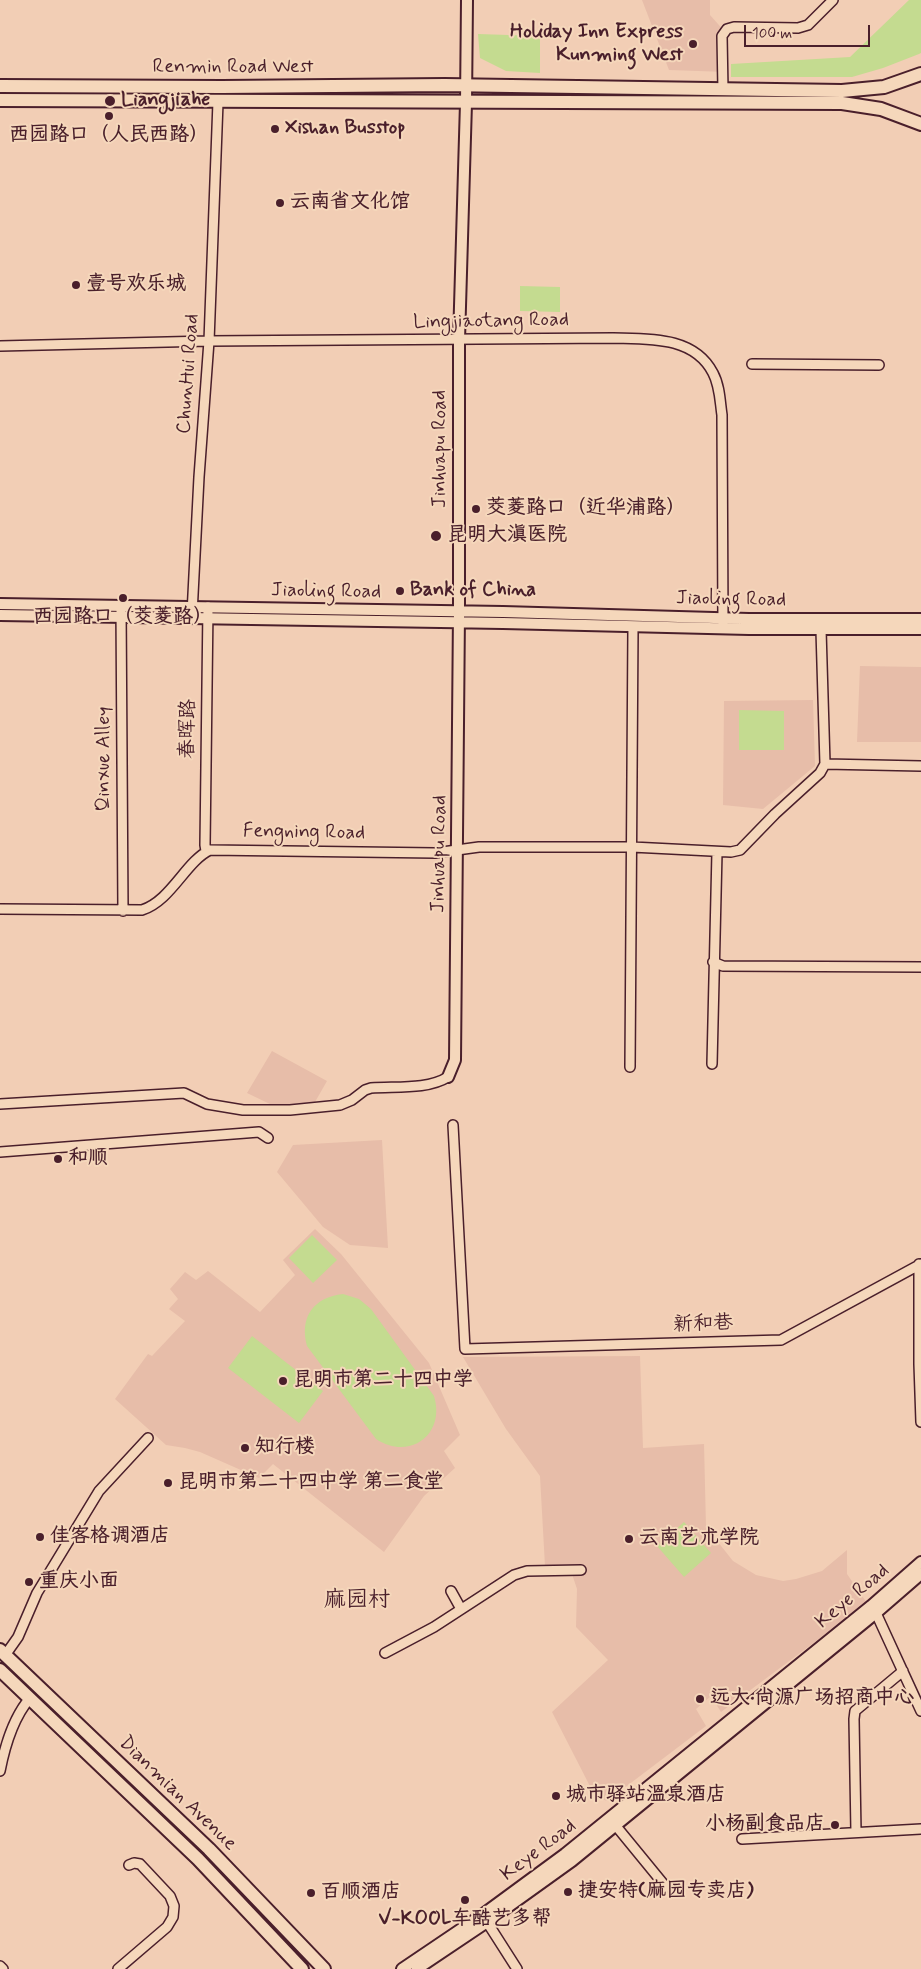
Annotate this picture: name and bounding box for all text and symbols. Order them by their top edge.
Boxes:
scale bar [746,15,872,47]
place label: Holiday Inn Express Kunming West [510,21,683,68]
text: 100 m [752,24,792,44]
marker: Holiday Inn Express Kunming West [687,38,699,50]
street label: Renmin Road West [152,56,314,80]
place label: Liangjiahe [121,89,210,113]
marker: Liangjiahe [103,94,117,108]
marker: 西园路口（人民西路） [103,110,115,122]
place label: Xishan Busstop [285,117,405,141]
marker: Xishan Busstop [269,123,281,135]
place label: 西园路口（人民西路） [9,124,209,148]
place label: 云南省文化馆 [290,191,410,215]
marker: 云南省文化馆 [274,197,286,209]
place label: 壹号欢乐城 [86,273,186,297]
marker: 壹号欢乐城 [70,279,82,291]
street label: Lingjiaotang Road [413,309,569,335]
street label: ChunHui Road [173,313,205,435]
street label: Jinhuapu Road [429,390,453,508]
place label: 茭菱路口（近华浦路） [486,497,686,521]
marker: 茭菱路口（近华浦路） [470,503,482,515]
place label: 昆明大滇医院 [447,524,567,548]
marker: 昆明大滇医院 [429,529,443,543]
street label: Jiaoling Road [271,579,381,605]
place label: Bank of China [410,579,536,603]
marker: Bank of China [394,585,406,597]
street label: Jiaoling Road [676,587,786,613]
marker: 西园路口（茭菱路） [117,592,129,604]
place label: 西园路口（茭菱路） [33,606,213,630]
street label: 春晖路 [176,699,202,759]
street label: Qinxue Alley [93,706,117,812]
street label: Jinhuapu Road [427,795,453,913]
street label: Fengning Road [243,820,365,846]
place label: 和顺 [68,1147,108,1171]
marker: 和顺 [52,1153,64,1165]
street label: 新和巷 [673,1312,733,1338]
place label: 昆明市第二十四中学 [293,1369,473,1393]
marker: 昆明市第二十四中学 [277,1375,289,1387]
place label: 知行楼 [255,1436,315,1460]
marker: 知行楼 [239,1442,251,1454]
place label: 昆明市第二十四中学 第二食堂 [178,1471,443,1495]
marker: 昆明市第二十四中学 第二食堂 [162,1477,174,1489]
place label: 佳客格调酒店 [50,1525,170,1549]
place label: 云南艺术学院 [639,1527,759,1551]
marker: 佳客格调酒店 [34,1531,46,1543]
marker: 云南艺术学院 [623,1533,635,1545]
street label: Keye Road [811,1559,895,1635]
place label: 重庆小面 [39,1570,119,1594]
marker: 重庆小面 [23,1576,35,1588]
district label: 麻园村 [324,1588,390,1614]
place label: 远大·尚源广场招商中心 [710,1687,915,1711]
marker: 远大·尚源广场招商中心 [694,1693,706,1705]
street label: Dianmian Avenue [113,1732,241,1856]
place label: 城市驿站温泉酒店 [566,1784,726,1808]
marker: 城市驿站温泉酒店 [550,1790,562,1802]
place label: 小杨副食品店 [705,1813,825,1837]
street label: Keye Road [496,1815,582,1887]
marker: 小杨副食品店 [829,1819,841,1831]
place label: 捷安特(麻园专卖店) [578,1880,754,1904]
place label: 百顺酒店 [321,1881,401,1905]
marker: 捷安特(麻园专卖店) [562,1886,574,1898]
marker: 百顺酒店 [305,1887,317,1899]
marker: V-KOOL车酷艺多帮 [459,1894,471,1906]
place label: V-KOOL车酷艺多帮 [379,1908,551,1932]

